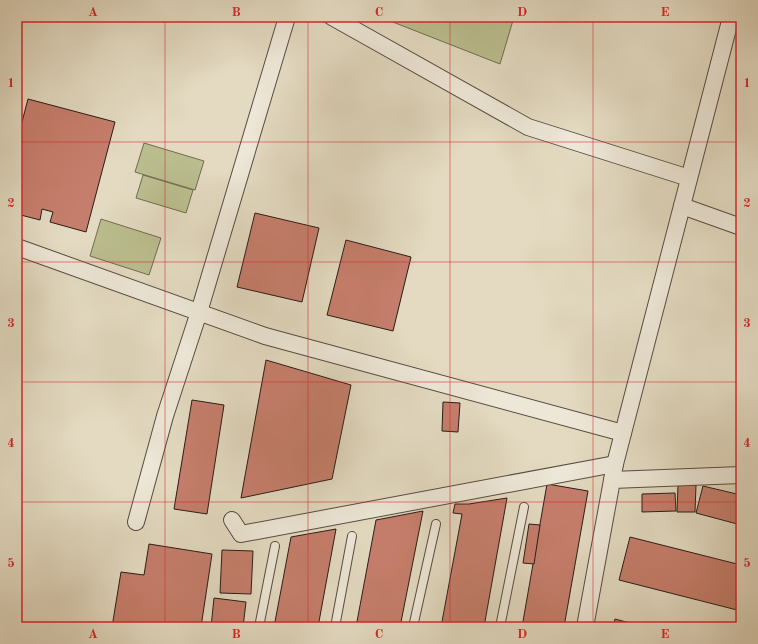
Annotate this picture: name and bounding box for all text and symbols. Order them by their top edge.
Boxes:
text: A [88,6,98,19]
text: B [231,6,241,19]
text: C [375,6,383,19]
text: D [517,6,527,19]
text: E [661,6,670,19]
text: 1 [7,77,15,90]
text: 1 [743,77,751,90]
text: 2 [7,197,15,210]
text: 2 [743,197,751,210]
text: 3 [7,317,15,330]
text: 3 [743,317,751,330]
text: 4 [7,437,15,450]
text: 4 [743,437,751,450]
text: 5 [7,557,15,570]
text: 5 [743,557,751,570]
text: A [88,628,98,641]
text: B [231,628,241,641]
text: C [375,628,383,641]
text: D [517,628,527,641]
text: E [661,628,670,641]

